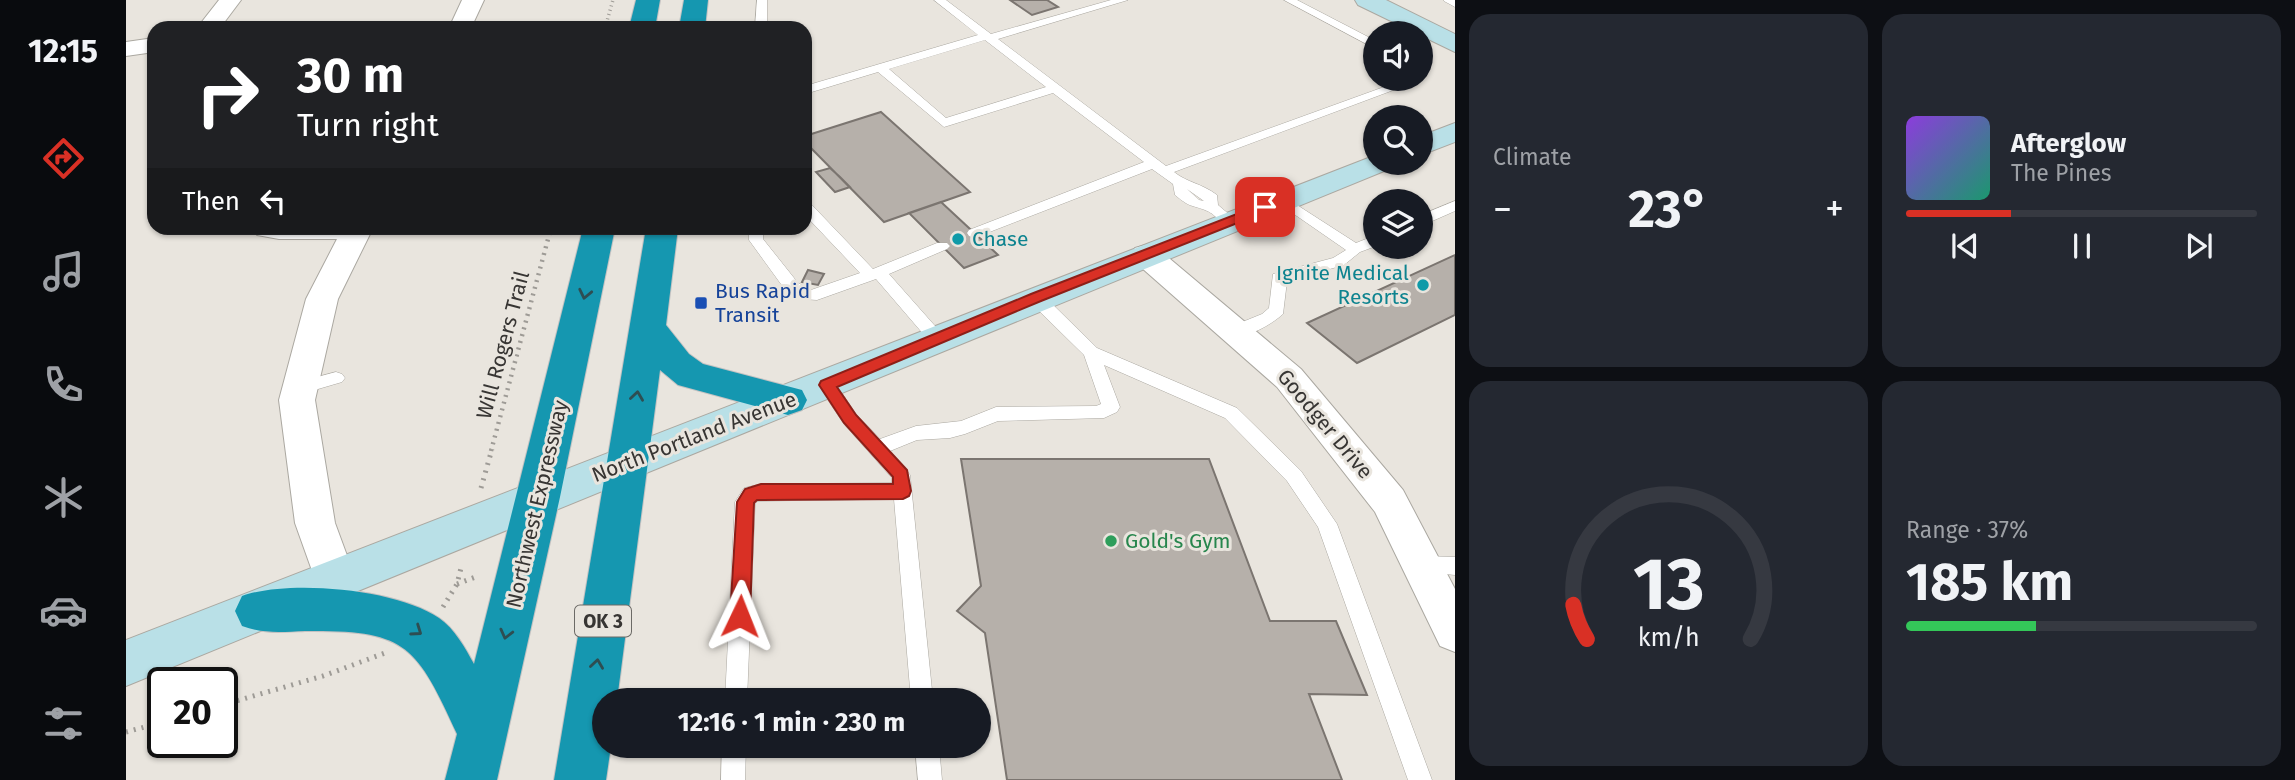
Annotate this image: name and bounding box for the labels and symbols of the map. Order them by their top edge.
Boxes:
pin [1235,177,1295,237]
place label: Chase [972,226,1028,252]
marker: Chase [950,231,966,247]
place label: Ignite Medical Resorts [1276,260,1409,310]
street label: Will Rogers Trail [471,268,535,422]
marker: Ignite Medical Resorts [1415,277,1431,293]
place label: Bus Rapid Transit [715,278,810,328]
one-way arrow [578,288,593,300]
marker: Bus Rapid Transit [693,295,709,311]
street label: Goodger Drive [1272,364,1378,484]
street label: North Portland Avenue [588,386,800,488]
one-way arrow [629,390,644,401]
street label: Northwest Expressway [500,397,574,610]
place label: Gold's Gym [1125,528,1230,554]
marker: Gold's Gym [1103,533,1119,549]
position arrow [703,579,777,653]
road number: OK 3 [575,606,631,636]
one-way arrow [409,623,422,635]
one-way arrow [500,628,514,640]
one-way arrow [589,658,604,670]
speed limit sign: 20 [147,667,238,758]

